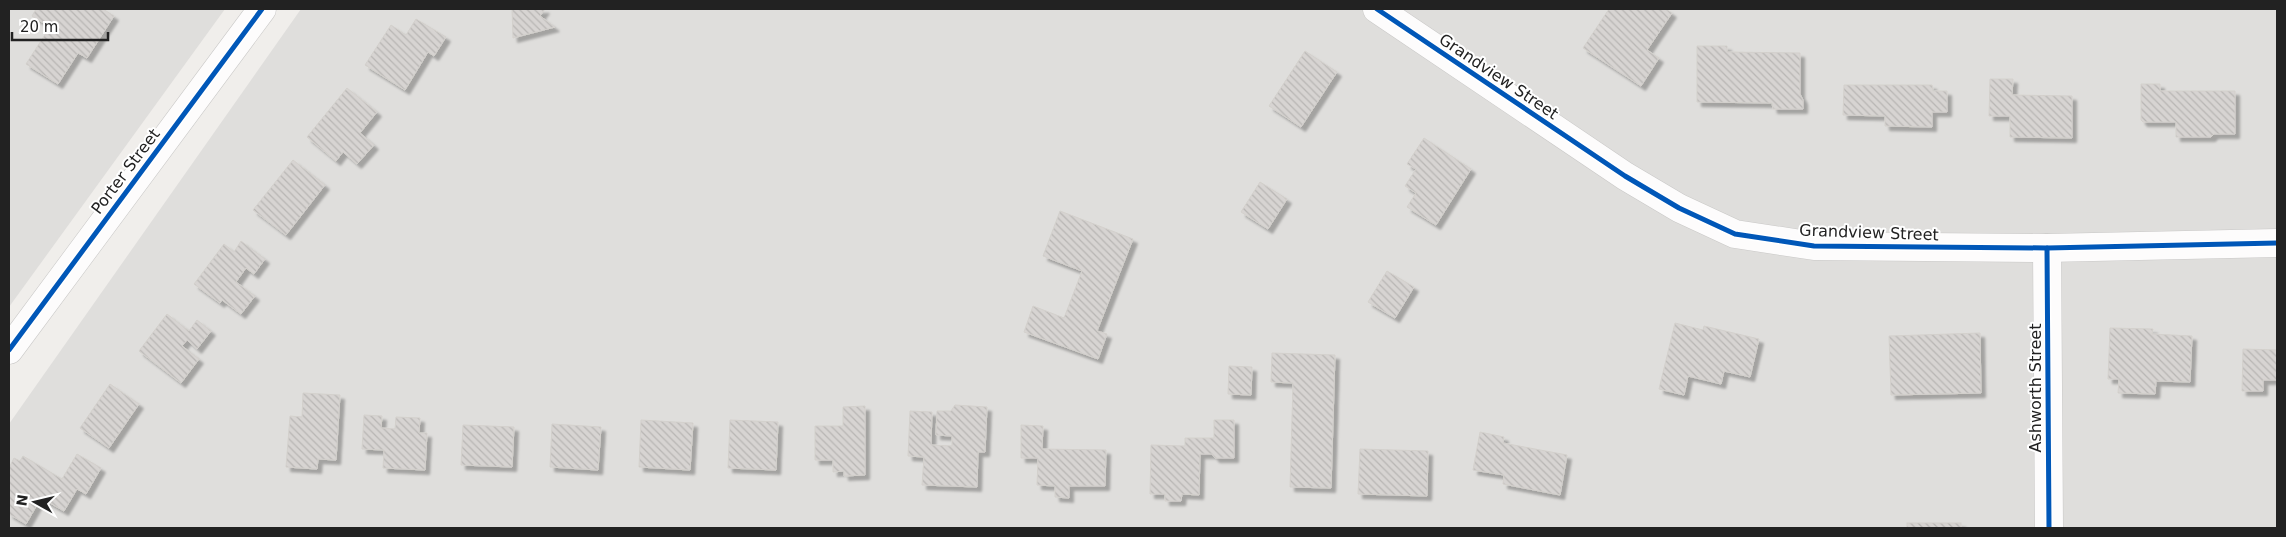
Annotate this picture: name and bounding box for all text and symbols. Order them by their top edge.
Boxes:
scale bar [12,10,109,42]
text: 20 m [20,18,58,36]
street label: Grandview Street [1436,30,1562,123]
street label: Porter Street [87,125,164,218]
street label: Grandview Street [1799,221,1939,244]
street label: Ashworth Street [2026,324,2045,453]
north arrow [10,477,60,527]
text: N [13,493,31,507]

